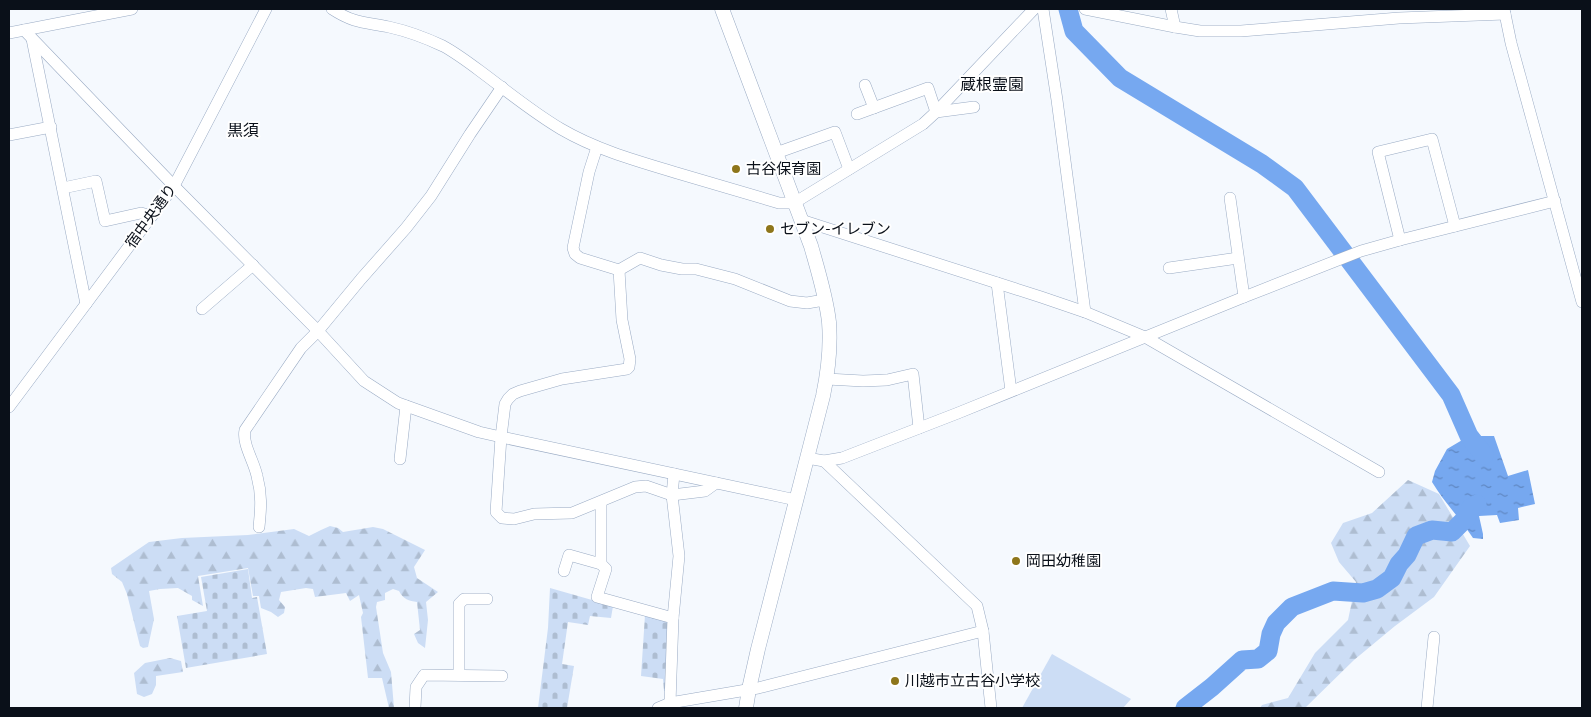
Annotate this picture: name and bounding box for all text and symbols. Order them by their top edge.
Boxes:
district label: 蔵根霊園 [960,74,1024,94]
district label: 黒須 [227,120,259,140]
place label: 古谷保育園 [746,159,821,178]
marker: 古谷保育園 [730,163,742,175]
street label: 宿中央通り [121,180,180,252]
place label: セブン-イレブン [780,219,891,238]
marker: セブン-イレブン [764,223,776,235]
place label: 岡田幼稚園 [1026,551,1101,570]
marker: 岡田幼稚園 [1010,555,1022,567]
place label: 川越市立古谷小学校 [905,671,1040,690]
marker: 川越市立古谷小学校 [889,675,901,687]

